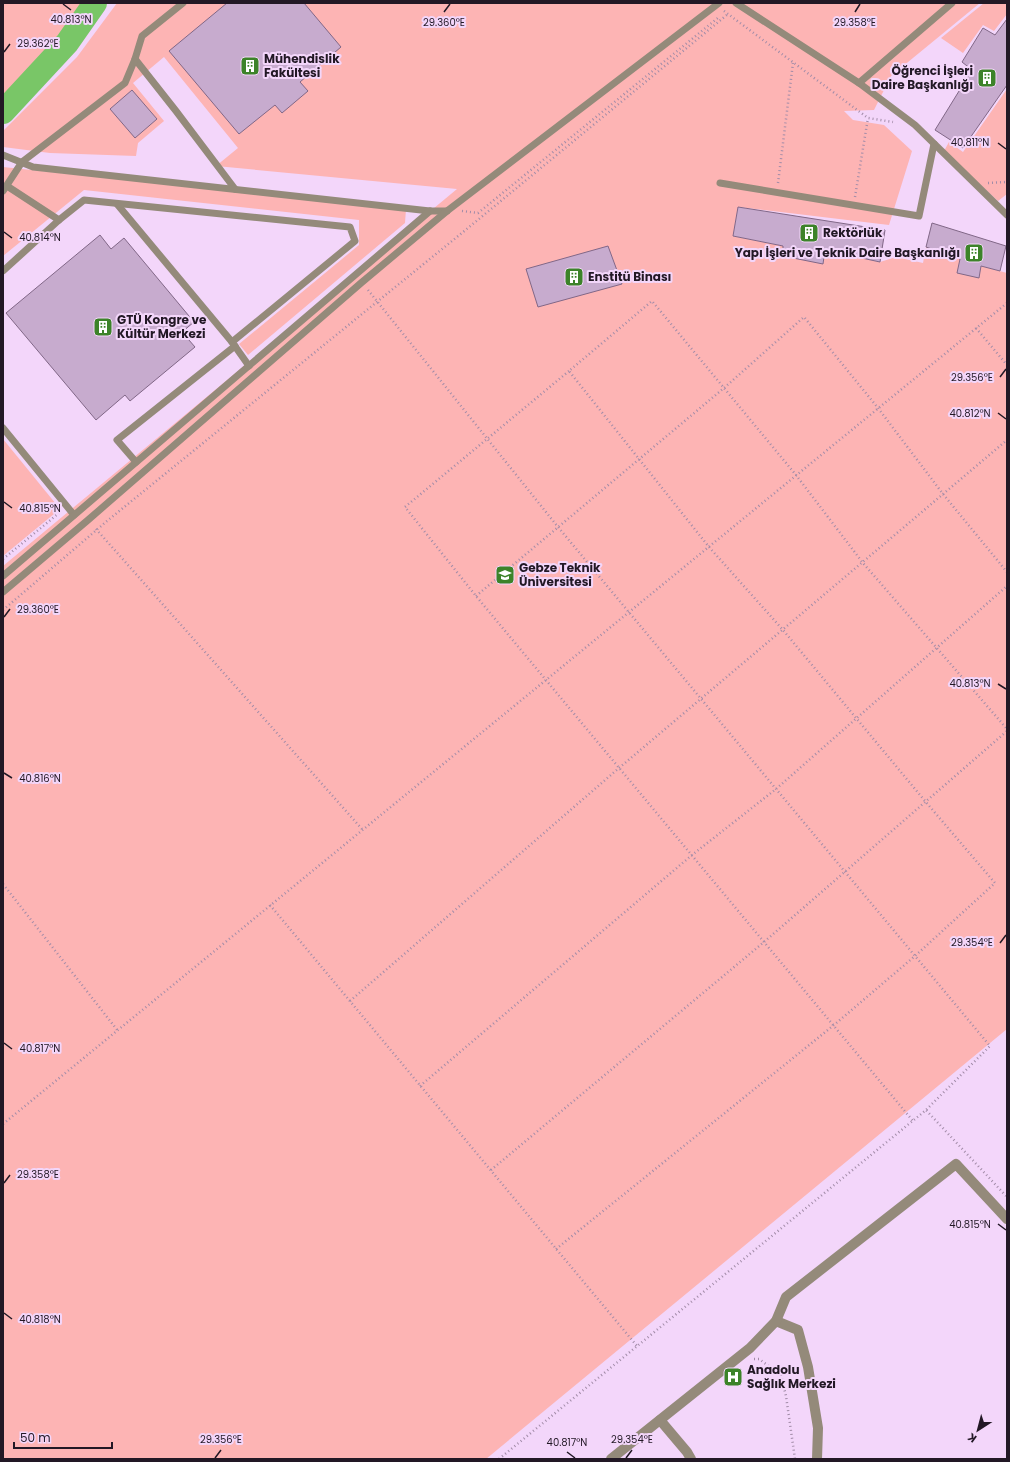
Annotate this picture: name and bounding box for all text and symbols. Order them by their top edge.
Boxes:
text: 40.813°N [50,12,92,27]
text: 29.360°E [423,15,465,30]
text: 29.358°E [834,15,876,30]
text: 29.362°E [17,36,59,51]
place label: Mühendislik Fakültesi [264,50,340,81]
building icon: Mühendislik Fakültesi [239,55,261,77]
place label: Öğrenci İşleri Daire Başkanlığı [872,62,973,93]
building icon: Öğrenci İşleri Daire Başkanlığı [976,67,998,89]
text: 40.811°N [951,135,989,150]
building icon: Rektörlük [798,222,820,244]
place label: Rektörlük [823,224,883,241]
text: 40.814°N [19,230,61,245]
building icon: Yapı İşleri ve Teknik Daire Başkanlığı [963,242,985,264]
place label: Yapı İşleri ve Teknik Daire Başkanlığı [735,244,960,261]
building icon: Enstitü Binası [563,266,585,288]
place label: Enstitü Binası [588,268,671,285]
place label: GTÜ Kongre ve Kültür Merkezi [117,311,207,342]
building icon: GTÜ Kongre ve Kültür Merkezi [92,316,114,338]
text: 29.356°E [951,370,993,385]
text: 40.812°N [949,406,991,421]
text: 40.815°N [19,501,61,516]
place label: Gebze Teknik Üniversitesi [519,559,601,590]
school or university icon: Gebze Teknik Üniversitesi [494,564,516,586]
text: 29.360°E [17,602,59,617]
text: 40.813°N [949,676,991,691]
text: 40.816°N [19,771,61,786]
text: 29.354°E [951,935,993,950]
text: 40.817°N [20,1041,60,1056]
text: 29.358°E [17,1167,59,1182]
text: 40.815°N [949,1217,991,1232]
text: 40.818°N [19,1312,61,1327]
place label: Anadolu Sağlık Merkezi [747,1361,836,1392]
hospital icon: Anadolu Sağlık Merkezi [722,1366,744,1388]
north arrow [958,1410,998,1450]
scale bar [14,1424,112,1450]
text: 50 m [20,1429,51,1446]
text: K [964,1429,980,1447]
text: 29.356°E [200,1432,242,1447]
text: 29.354°E [611,1432,653,1447]
text: 40.817°N [547,1435,587,1450]

